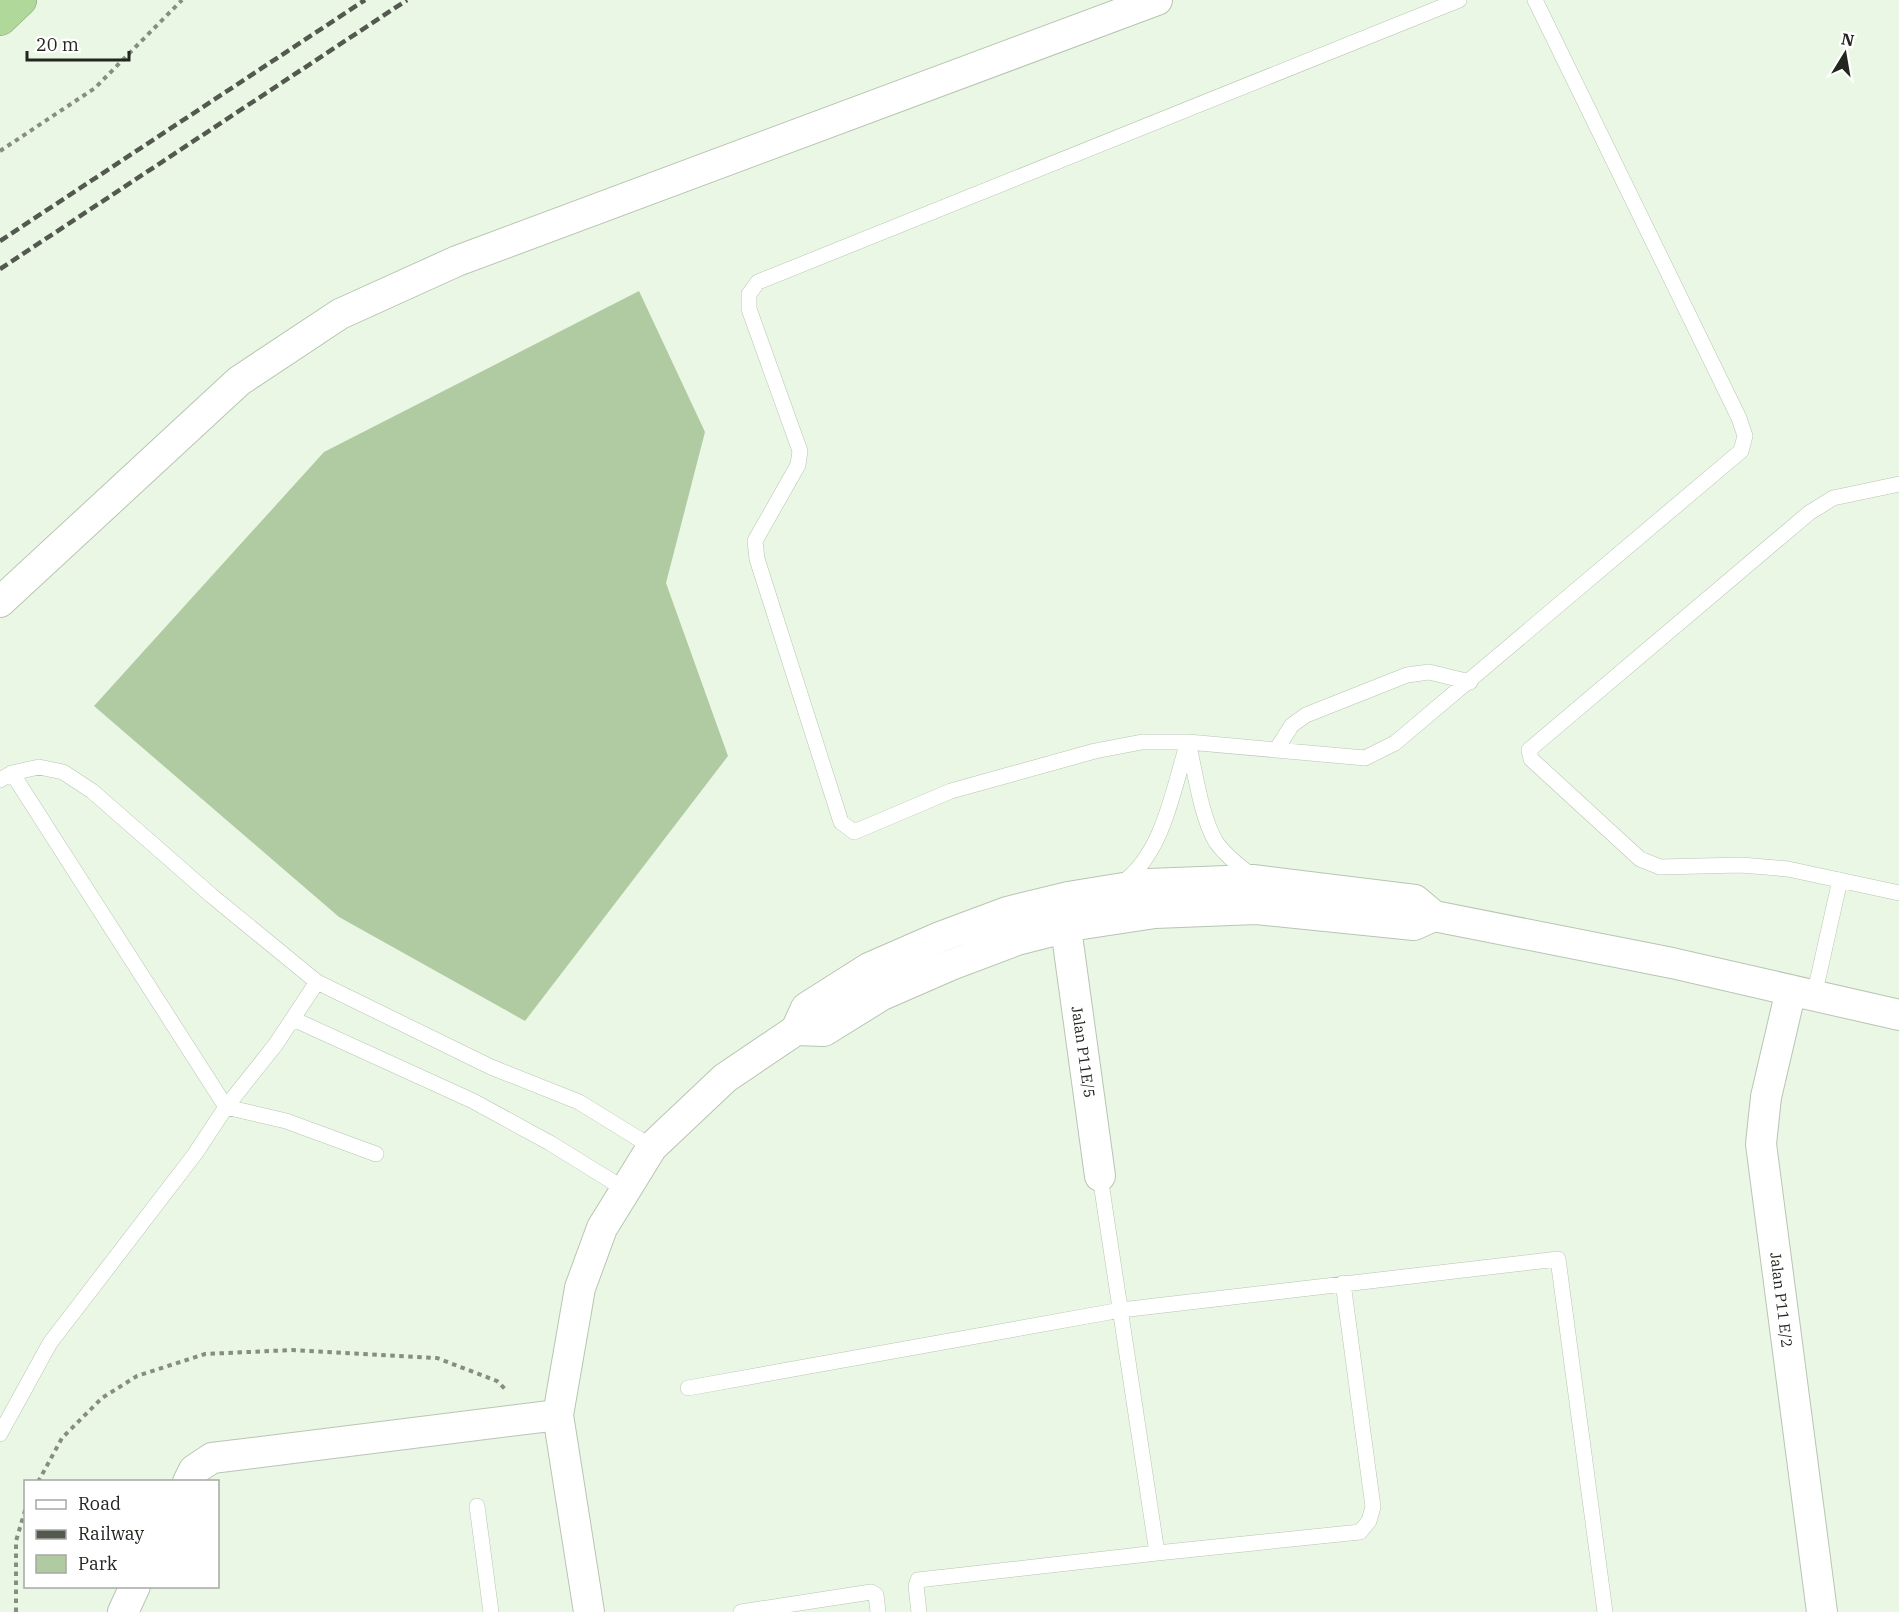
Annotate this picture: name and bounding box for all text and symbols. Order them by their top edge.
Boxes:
scale bar [27,24,129,62]
north arrow [1815,24,1875,84]
text: N [1840,28,1856,50]
text: 20 m [36,33,79,56]
street label: Jalan P11E/5 [1068,1005,1099,1099]
street label: Jalan P11 E/2 [1766,1251,1797,1349]
legend [24,1480,219,1588]
text: Road [78,1492,121,1515]
text: Railway [78,1522,144,1545]
text: Park [78,1552,118,1575]

